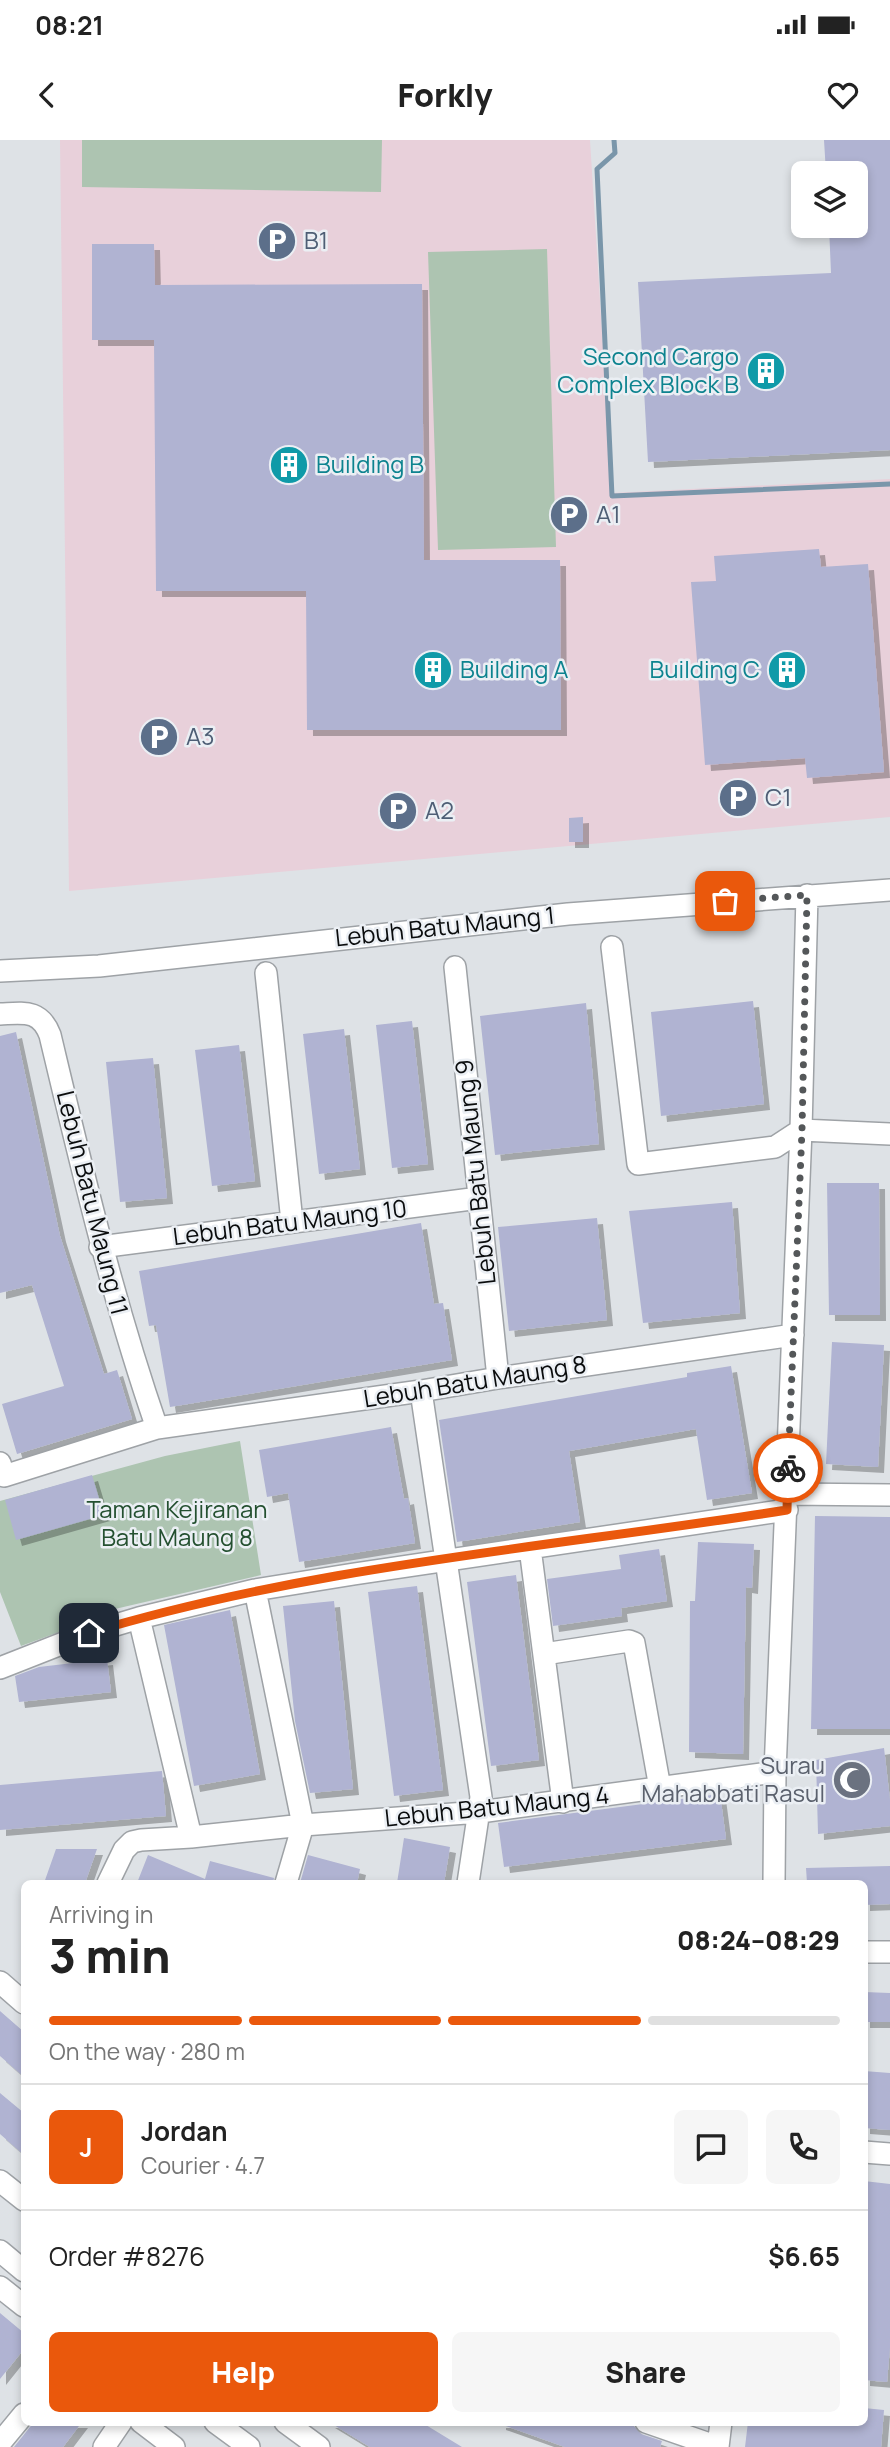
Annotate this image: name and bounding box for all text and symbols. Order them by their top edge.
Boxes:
text: 08:21 [35,7,104,43]
text: Forkly [397,73,493,117]
icon: back [28,76,66,114]
icon: heart [824,76,862,114]
map controls [791,161,868,238]
button: layers [791,161,868,238]
parking icon: B1 [256,220,298,262]
place label: B1 [304,223,328,256]
place label: Second Cargo Complex Block B [557,339,739,400]
building icon: Second Cargo Complex Block B [745,350,787,392]
building icon: Building B [268,444,310,486]
place label: Building B [316,447,424,480]
parking icon: A1 [548,494,590,536]
place label: A1 [596,497,621,530]
building icon: Building A [412,649,454,691]
building icon: Building C [766,649,808,691]
place label: Building A [460,652,568,685]
place label: Building C [650,652,760,685]
parking icon: A3 [138,716,180,758]
place label: A3 [186,719,214,752]
parking icon: C1 [717,777,759,819]
place label: C1 [765,780,792,813]
parking icon: A2 [377,790,419,832]
place label: A2 [425,793,454,826]
pin [695,871,755,931]
icon: bag [706,882,744,920]
street label: Lebuh Batu Maung 1 [333,898,556,953]
street label: Lebuh Batu Maung 9 [446,1058,503,1286]
street label: Lebuh Batu Maung 11 [50,1087,137,1318]
street label: Lebuh Batu Maung 10 [171,1191,409,1252]
street label: Lebuh Batu Maung 8 [361,1347,589,1414]
courier [753,1433,823,1503]
icon: bike [769,1449,807,1487]
park label: Taman Kejiranan Batu Maung 8 [87,1492,268,1553]
pin [59,1603,119,1663]
icon: home [70,1614,108,1652]
place label: Surau Mahabbati Rasul [641,1748,825,1809]
mosque icon: Surau Mahabbati Rasul [831,1759,873,1801]
street label: Lebuh Batu Maung 4 [383,1777,611,1834]
text: Arriving in [49,1898,154,1930]
text: 08:24–08:29 [677,1922,840,1958]
text: 3 min [49,1924,170,1987]
text: On the way · 280 m [49,2035,245,2067]
button: chat [674,2110,748,2184]
button: phone [766,2110,840,2184]
text: Jordan [141,2113,227,2149]
text: J [79,2129,93,2165]
text: Courier · 4.7 [141,2149,265,2181]
text: Order #8276 [49,2238,205,2274]
text: $6.65 [768,2238,840,2274]
button: Help [49,2332,438,2412]
button: Share [452,2332,840,2412]

